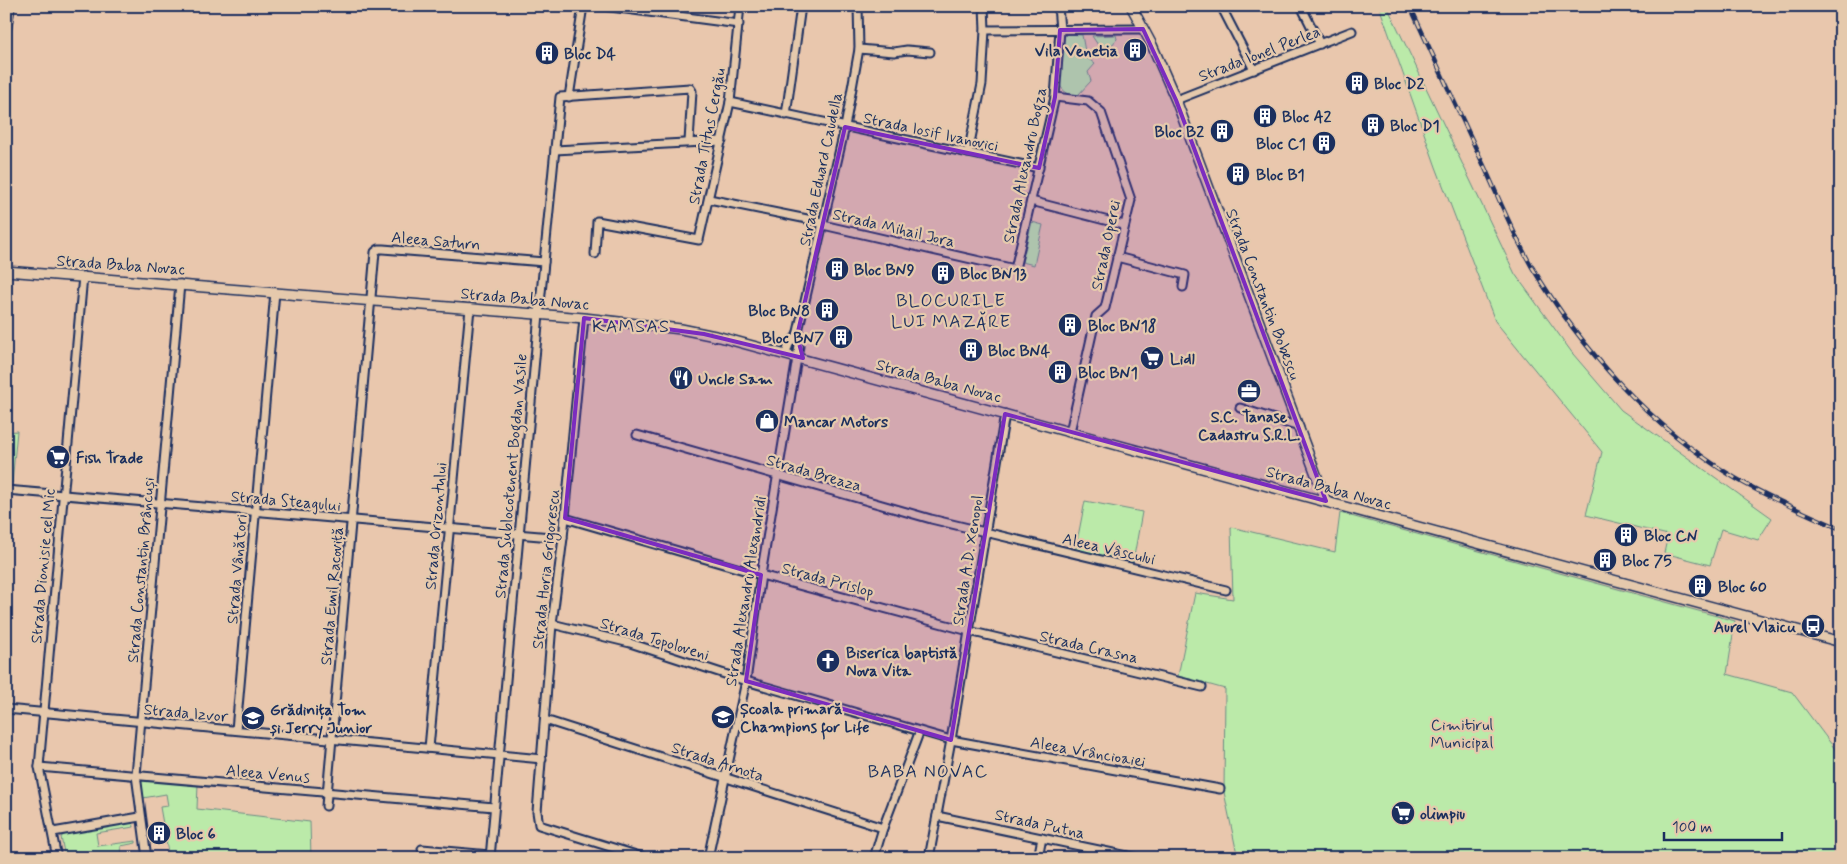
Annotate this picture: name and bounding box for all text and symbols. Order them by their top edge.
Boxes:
street label: Strada Ionel Perlea [1196,21,1324,87]
building icon: Vila Venetia [1122,37,1148,63]
building icon: Bloc D4 [534,40,560,66]
place label: Vila Venetia [1035,41,1118,62]
place label: Bloc D4 [564,44,617,65]
street label: Strada Titus Cergău [684,66,731,206]
building icon: Bloc D2 [1344,70,1370,96]
place label: Bloc D2 [1374,74,1425,95]
street label: Strada Alexandru Bogza [999,85,1053,245]
street label: Strada Eduard Caudella [795,90,848,248]
building icon: Bloc A2 [1252,103,1278,129]
place label: Bloc A2 [1282,107,1332,128]
street label: Strada Iosif Ivanovici [861,108,1000,157]
building icon: Bloc D1 [1360,112,1386,138]
place label: Bloc D1 [1390,116,1440,137]
building icon: Bloc B2 [1209,118,1235,144]
place label: Bloc B2 [1155,122,1204,143]
building icon: Bloc C1 [1311,130,1337,156]
place label: Bloc C1 [1256,134,1306,155]
building icon: Bloc B1 [1225,161,1251,187]
place label: Bloc B1 [1256,165,1305,186]
street label: Strada Operei [1087,198,1126,292]
street label: Strada Mihail Jora [830,204,957,253]
street label: Strada Constantin Bobescu [1220,206,1305,383]
street label: Aleea Saturn [390,227,481,256]
street label: Strada Baba Novac [56,251,186,281]
building icon: Bloc BN9 [824,256,850,282]
place label: Bloc BN9 [854,260,915,281]
building icon: Bloc BN13 [930,260,956,286]
place label: Bloc BN13 [960,264,1027,285]
street label: Strada Baba Novac [460,283,590,316]
district label: BLOCURILE LUI MAZĂRE [891,289,1011,334]
building icon: Bloc BN8 [814,297,840,323]
place label: Bloc BN8 [748,301,810,322]
building icon: Bloc BN18 [1057,312,1083,338]
district label: KAMSAS [592,315,670,339]
place label: Bloc BN18 [1088,316,1157,337]
building icon: Bloc BN7 [828,324,854,350]
place label: Bloc BN7 [762,328,824,349]
building icon: Bloc BN4 [958,337,984,363]
place label: Bloc BN4 [988,341,1051,362]
supermarket icon: Lidl [1139,345,1165,371]
place label: Lidl [1170,349,1195,370]
street label: Strada Sublocotenent Bogdan Vasile [490,353,534,599]
street label: Strada Baba Novac [874,355,1004,408]
building icon: Bloc BN1 [1047,359,1073,385]
place label: Bloc BN1 [1078,363,1138,384]
restaurant icon: Uncle Sam [668,365,694,391]
place label: Uncle Sam [698,369,773,390]
office icon: S.C. Tanase Cadastru S.R.L. [1236,378,1262,404]
place label: S.C. Tanase Cadastru S.R.L. [1198,407,1300,446]
shop icon: Mancar Motors [754,408,780,434]
place label: Mancar Motors [784,412,888,433]
supermarket icon: Fish Trade [45,444,71,470]
place label: Fish Trade [76,448,143,469]
street label: Strada Breaza [764,450,864,497]
street label: Strada Orizontului [420,461,453,591]
street label: Strada Baba Novac [1264,462,1394,515]
street label: Strada Constantin Brâncuși [123,476,160,664]
street label: Strada Steagului [230,486,342,517]
street label: Strada Dionisie cel Mic [26,487,61,645]
street label: Strada Horia Grigorescu [528,488,566,650]
street label: Strada Alexandru Alexandridi [721,494,772,688]
street label: Strada A.D. Xenopol [948,494,989,627]
street label: Strada Vânători [222,513,253,625]
building icon: Bloc CN [1613,522,1639,548]
street label: Strada Emil Racoviță [316,526,349,666]
place label: Bloc CN [1644,526,1698,547]
street label: Aleea Vâscului [1060,529,1157,570]
building icon: Bloc 75 [1592,547,1618,573]
place label: Bloc 75 [1622,551,1672,572]
street label: Strada Prislop [779,558,876,603]
building icon: Bloc 60 [1687,573,1713,599]
place label: Bloc 60 [1718,577,1767,598]
street label: Strada Topoloveni [597,613,712,666]
bus stop icon: Aurel Vlaicu [1800,613,1826,639]
place label: Aurel Vlaicu [1714,617,1796,638]
street label: Strada Crasna [1037,626,1140,669]
place label: Biserica baptistă Nova Vita [846,643,958,682]
church icon: Biserica baptistă Nova Vita [815,648,841,674]
street label: Strada Izvor [143,699,230,728]
place label: Școala primară Champions for Life [740,699,870,740]
place label: Grădinița Tom și Jerry Junior [269,700,372,739]
school or university icon: Școala primară Champions for Life [710,704,736,730]
school or university icon: Grădinița Tom și Jerry Junior [240,705,266,731]
park label: Cimitirul Municipal [1431,715,1494,754]
street label: Aleea Vrâncioaiei [1029,732,1147,773]
street label: Strada Arnota [669,738,767,787]
street label: Aleea Venus [225,760,311,789]
district label: BABA NOVAC [868,760,988,784]
supermarket icon: olimpiu [1390,800,1416,826]
place label: olimpiu [1420,804,1466,825]
street label: Strada Putna [993,805,1087,844]
scale bar [1664,809,1782,841]
text: 100 m [1672,818,1712,838]
building icon: Bloc 6 [146,820,172,846]
place label: Bloc 6 [176,824,216,845]

